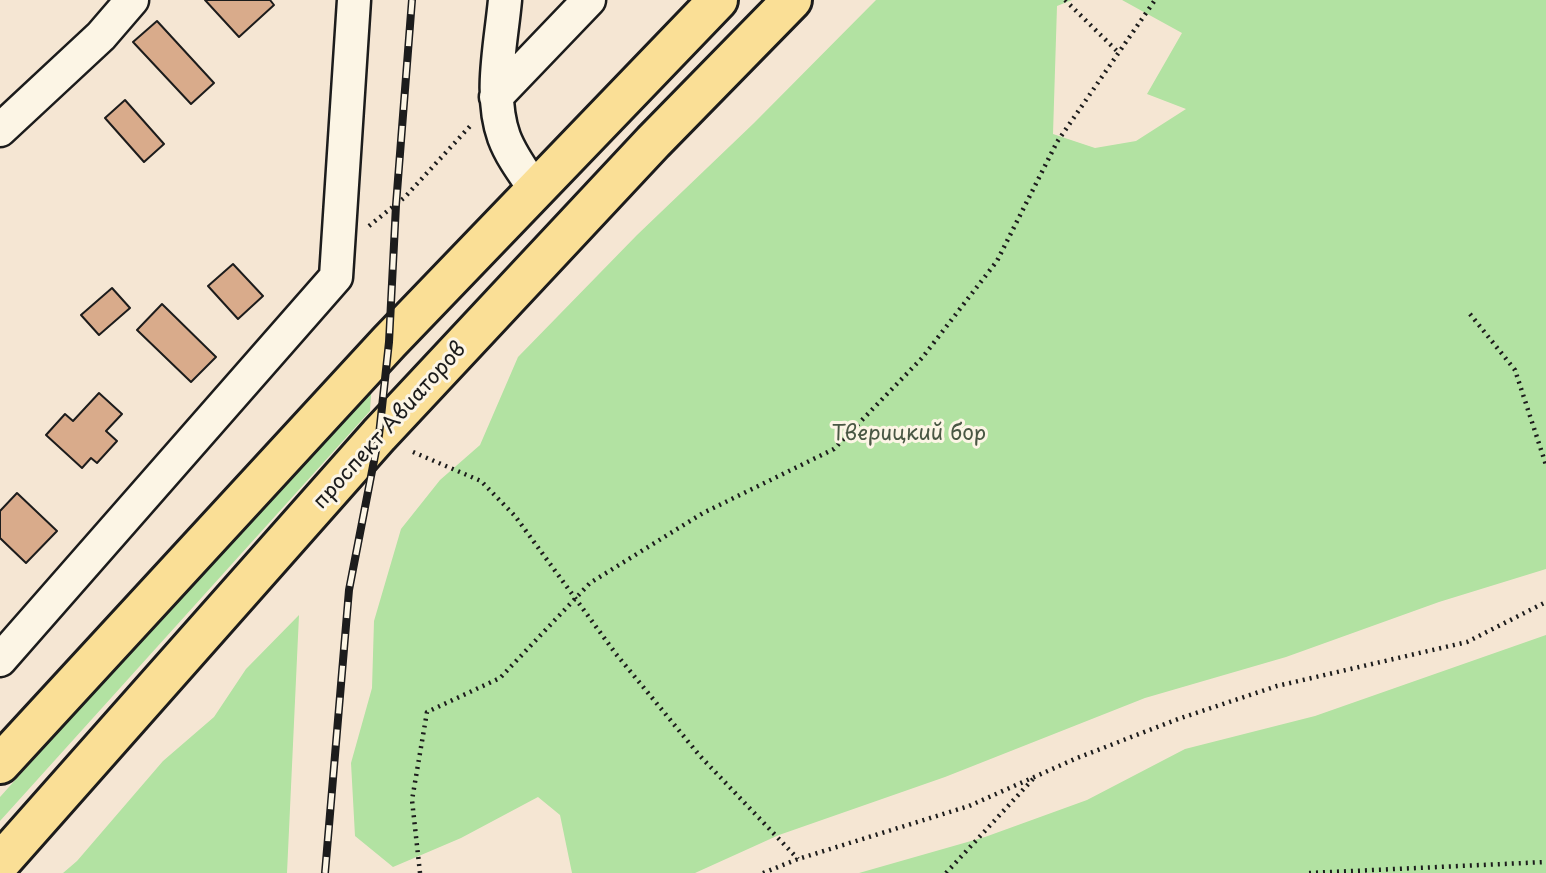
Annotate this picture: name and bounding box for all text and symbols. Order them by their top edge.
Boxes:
street label: проспект Авиаторов [308,337,472,515]
park label: Тверицкий бор [832,421,986,447]

